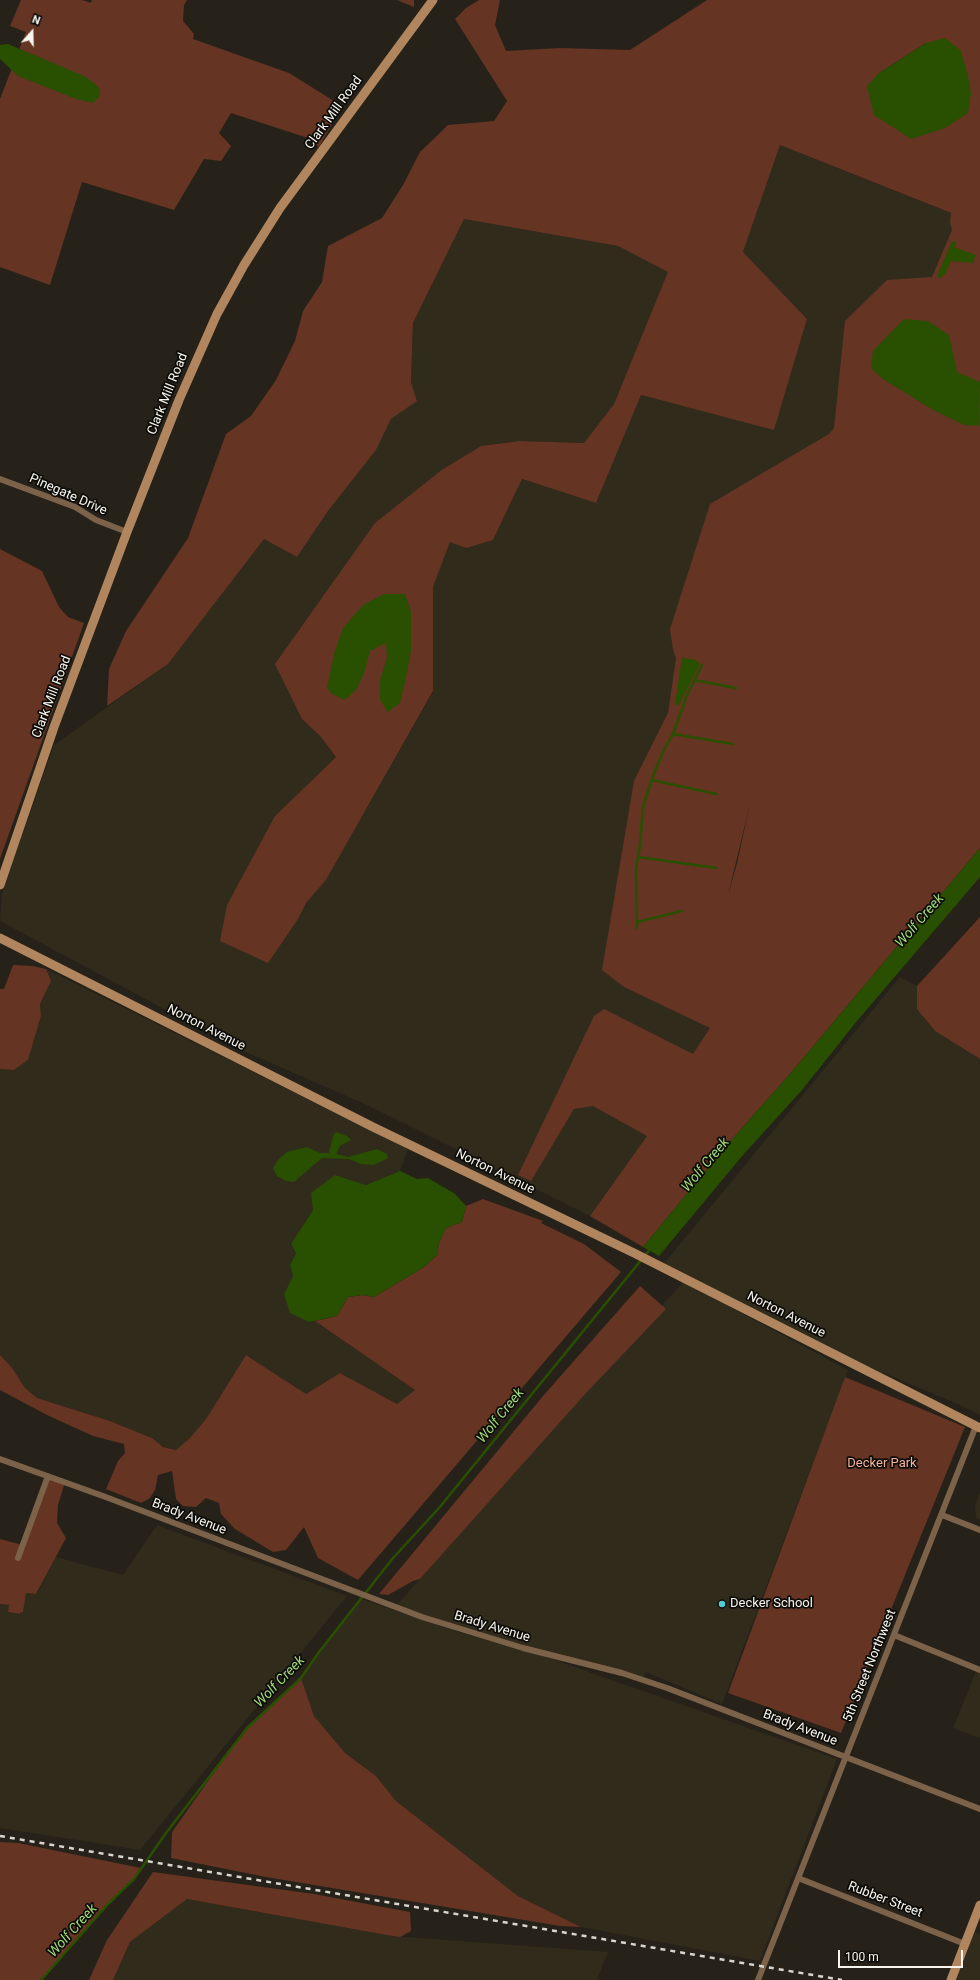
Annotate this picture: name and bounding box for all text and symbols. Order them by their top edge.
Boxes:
north arrow [12,12,52,52]
text: N [30,13,42,28]
street label: Clark Mill Road [302,73,366,153]
street label: Clark Mill Road [145,351,191,437]
street label: Pinegate Drive [27,471,109,519]
street label: Clark Mill Road [29,654,75,740]
water label: Wolf Creek [892,891,948,951]
street label: Norton Avenue [164,1002,248,1054]
water label: Wolf Creek [678,1134,734,1196]
street label: Norton Avenue [453,1146,537,1198]
street label: Norton Avenue [744,1289,828,1341]
water label: Wolf Creek [474,1385,528,1447]
park label: Decker Park [847,1456,917,1472]
street label: Brady Avenue [150,1496,228,1538]
place label: Decker School [730,1596,813,1612]
marker: Decker School [717,1599,727,1609]
street label: 5th Street Northwest [840,1607,900,1725]
street label: Brady Avenue [452,1608,532,1646]
water label: Wolf Creek [251,1653,309,1711]
street label: Brady Avenue [761,1707,839,1749]
street label: Rubber Street [846,1879,924,1921]
water label: Wolf Creek [45,1901,101,1961]
scale bar [840,1942,965,1968]
text: 100 m [845,1950,879,1964]

